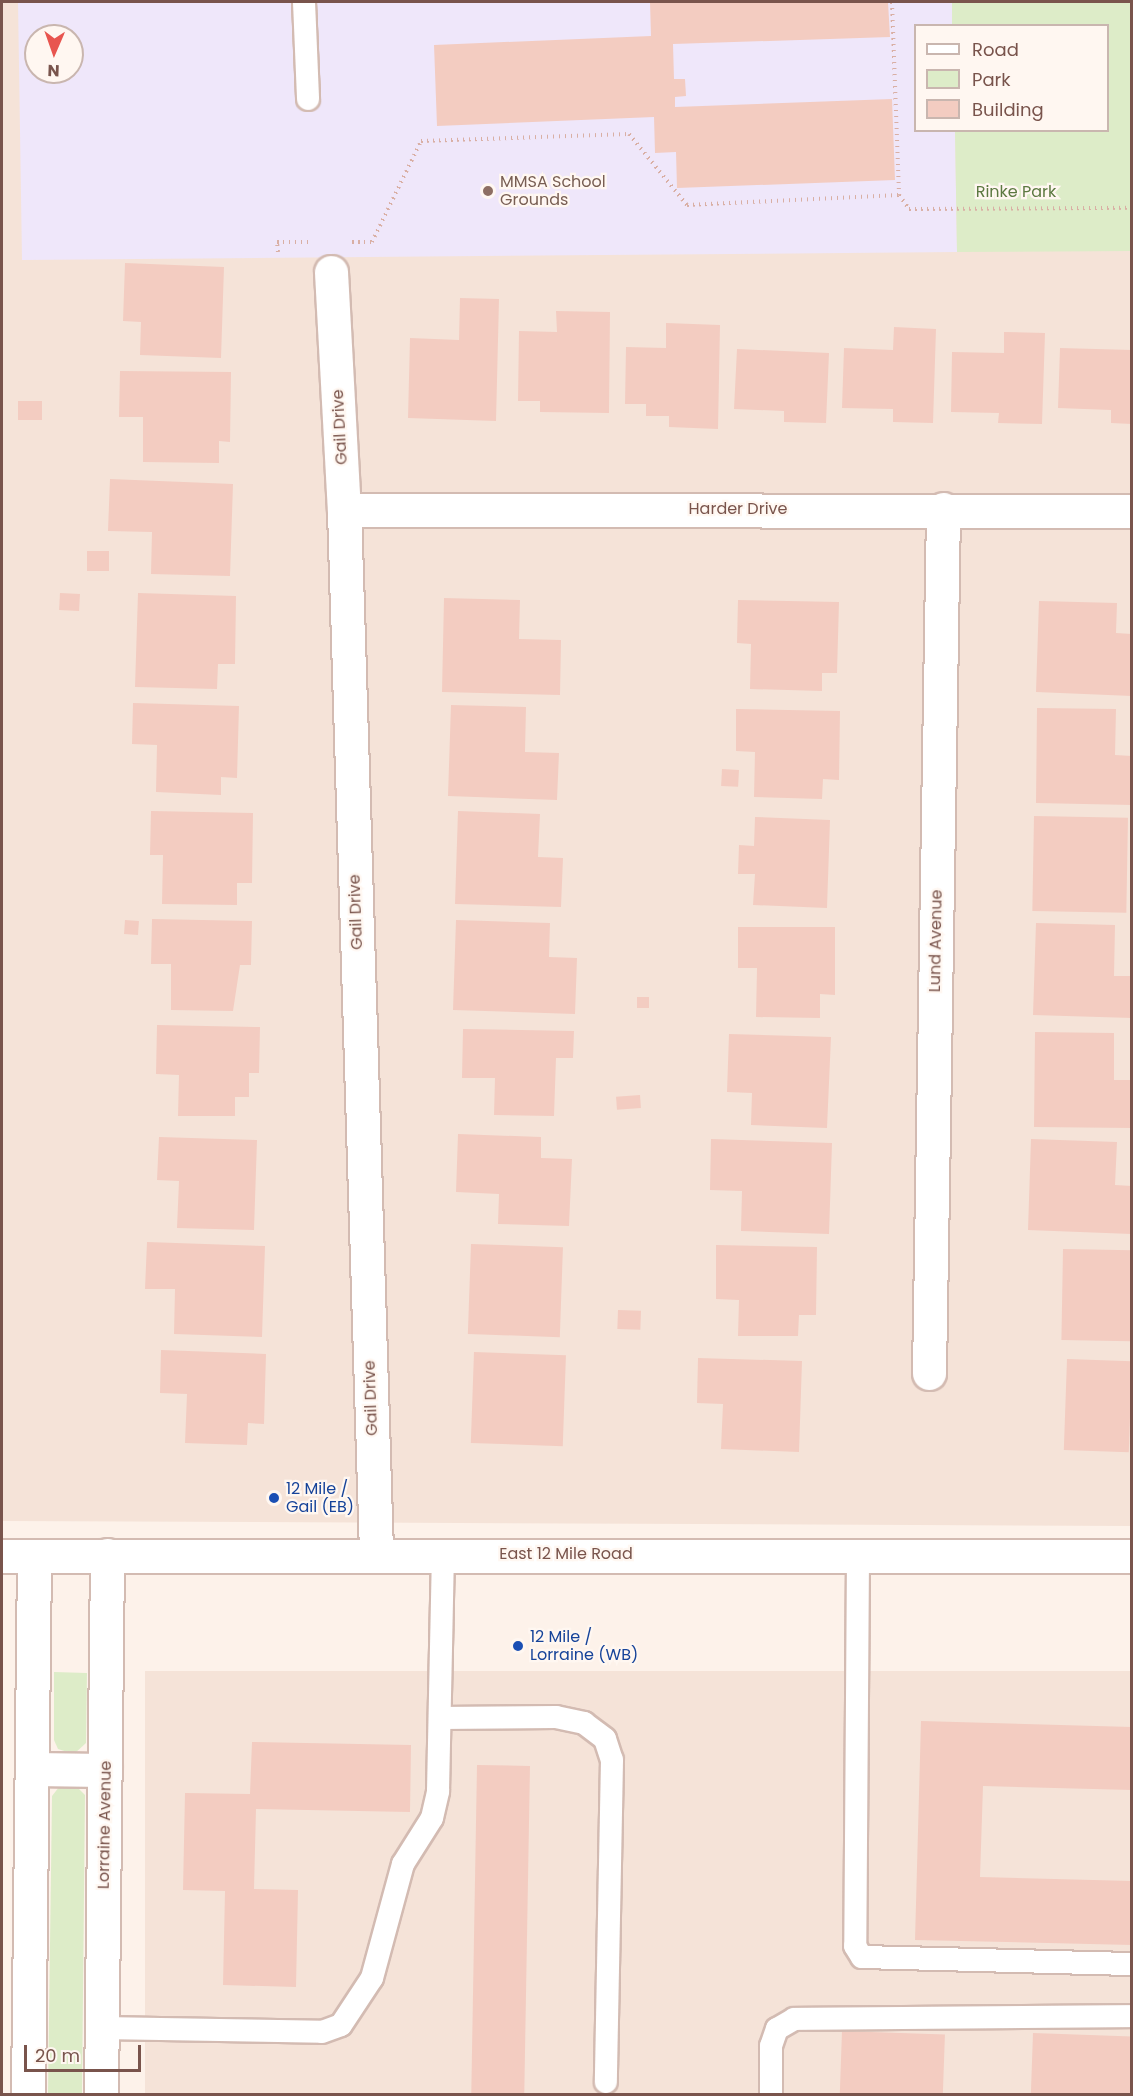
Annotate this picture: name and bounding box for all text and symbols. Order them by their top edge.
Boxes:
north arrow [24,24,84,84]
legend [914,24,1109,132]
text: Road [972,37,1019,62]
text: N [47,59,60,82]
text: Park [972,67,1011,92]
text: Building [972,97,1044,122]
place label: MMSA School Grounds [500,172,606,210]
park label: Rinke Park [976,182,1056,202]
marker: MMSA School Grounds [481,184,495,198]
street label: Gail Drive [328,389,352,465]
street label: Harder Drive [689,499,787,519]
street label: Gail Drive [345,874,367,950]
street label: Lund Avenue [926,890,946,992]
street label: Gail Drive [360,1360,382,1436]
place label: 12 Mile / Gail (EB) [286,1479,354,1517]
marker: 12 Mile / Gail (EB) [267,1491,281,1505]
street label: East 12 Mile Road [499,1544,633,1564]
place label: 12 Mile / Lorraine (WB) [530,1627,638,1665]
marker: 12 Mile / Lorraine (WB) [511,1639,525,1653]
street label: Lorraine Avenue [94,1761,116,1889]
scale bar [27,2033,144,2071]
text: 20 m [35,2043,80,2068]

